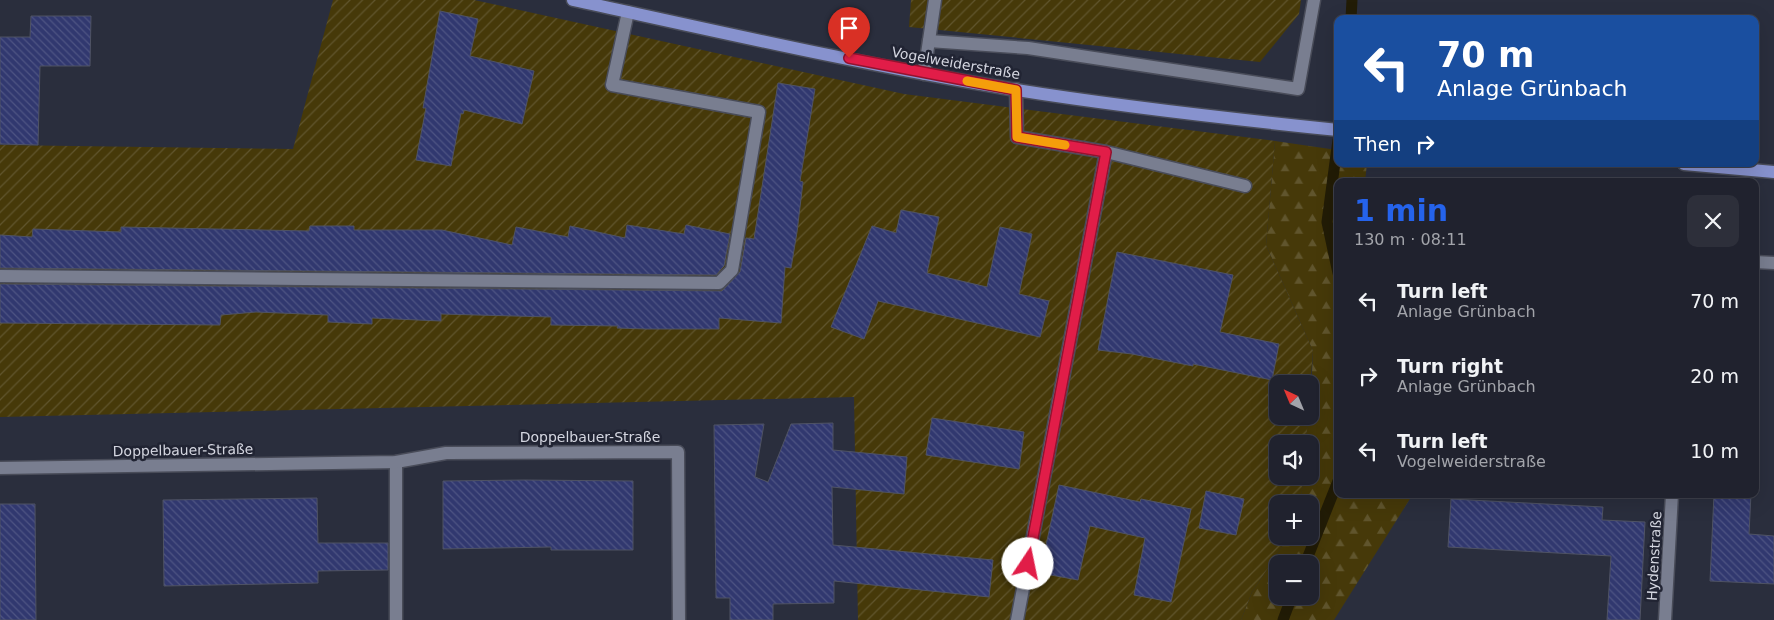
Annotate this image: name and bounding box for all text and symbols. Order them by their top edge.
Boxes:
pin [828,7,870,58]
icon: arrive [835,14,863,42]
icon: left [1354,35,1419,100]
text: 70 m [1437,35,1534,75]
street label: Vogelweiderstraße [890,44,1022,82]
text: Anlage Grünbach [1437,76,1628,101]
icon: right [1411,130,1439,158]
text: Then [1354,133,1401,155]
text: 1 min [1354,193,1448,228]
button: close [1687,195,1739,247]
text: 130 m · 08:11 [1354,230,1467,249]
text: Turn left [1397,280,1488,302]
icon: left [1354,287,1382,315]
text: 70 m [1690,290,1739,312]
text: Anlage Grünbach [1397,302,1536,321]
text: Turn right [1397,355,1503,377]
icon: right [1354,362,1382,390]
text: 20 m [1690,365,1739,387]
north arrow [1269,375,1319,425]
map controls [1269,375,1319,605]
text: Anlage Grünbach [1397,377,1536,396]
street label: Doppelbauer-Straße [520,429,660,445]
text: Turn left [1397,430,1488,452]
button: sound [1269,435,1319,485]
icon: left [1354,437,1382,465]
text: 10 m [1690,440,1739,462]
street label: Doppelbauer-Straße [113,441,253,459]
text: Vogelweiderstraße [1397,452,1546,471]
button: + [1269,495,1319,545]
street label: Hydenstraße [1644,511,1664,601]
position arrow [1001,537,1053,589]
button: − [1269,555,1319,605]

